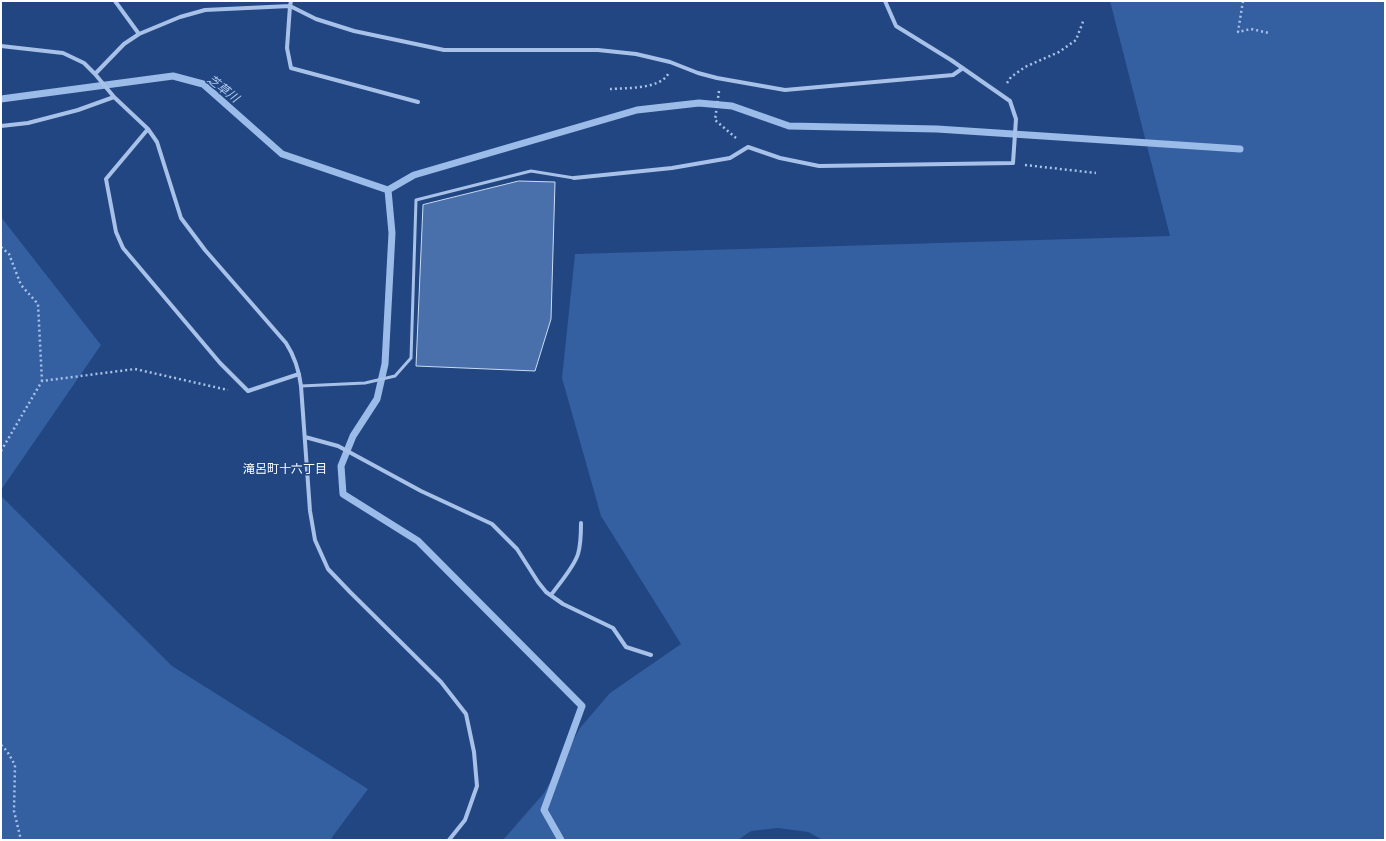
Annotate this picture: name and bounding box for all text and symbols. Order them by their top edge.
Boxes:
water label: 芝草川 [204,72,242,106]
district label: 滝呂町十六丁目 [243,462,327,476]

